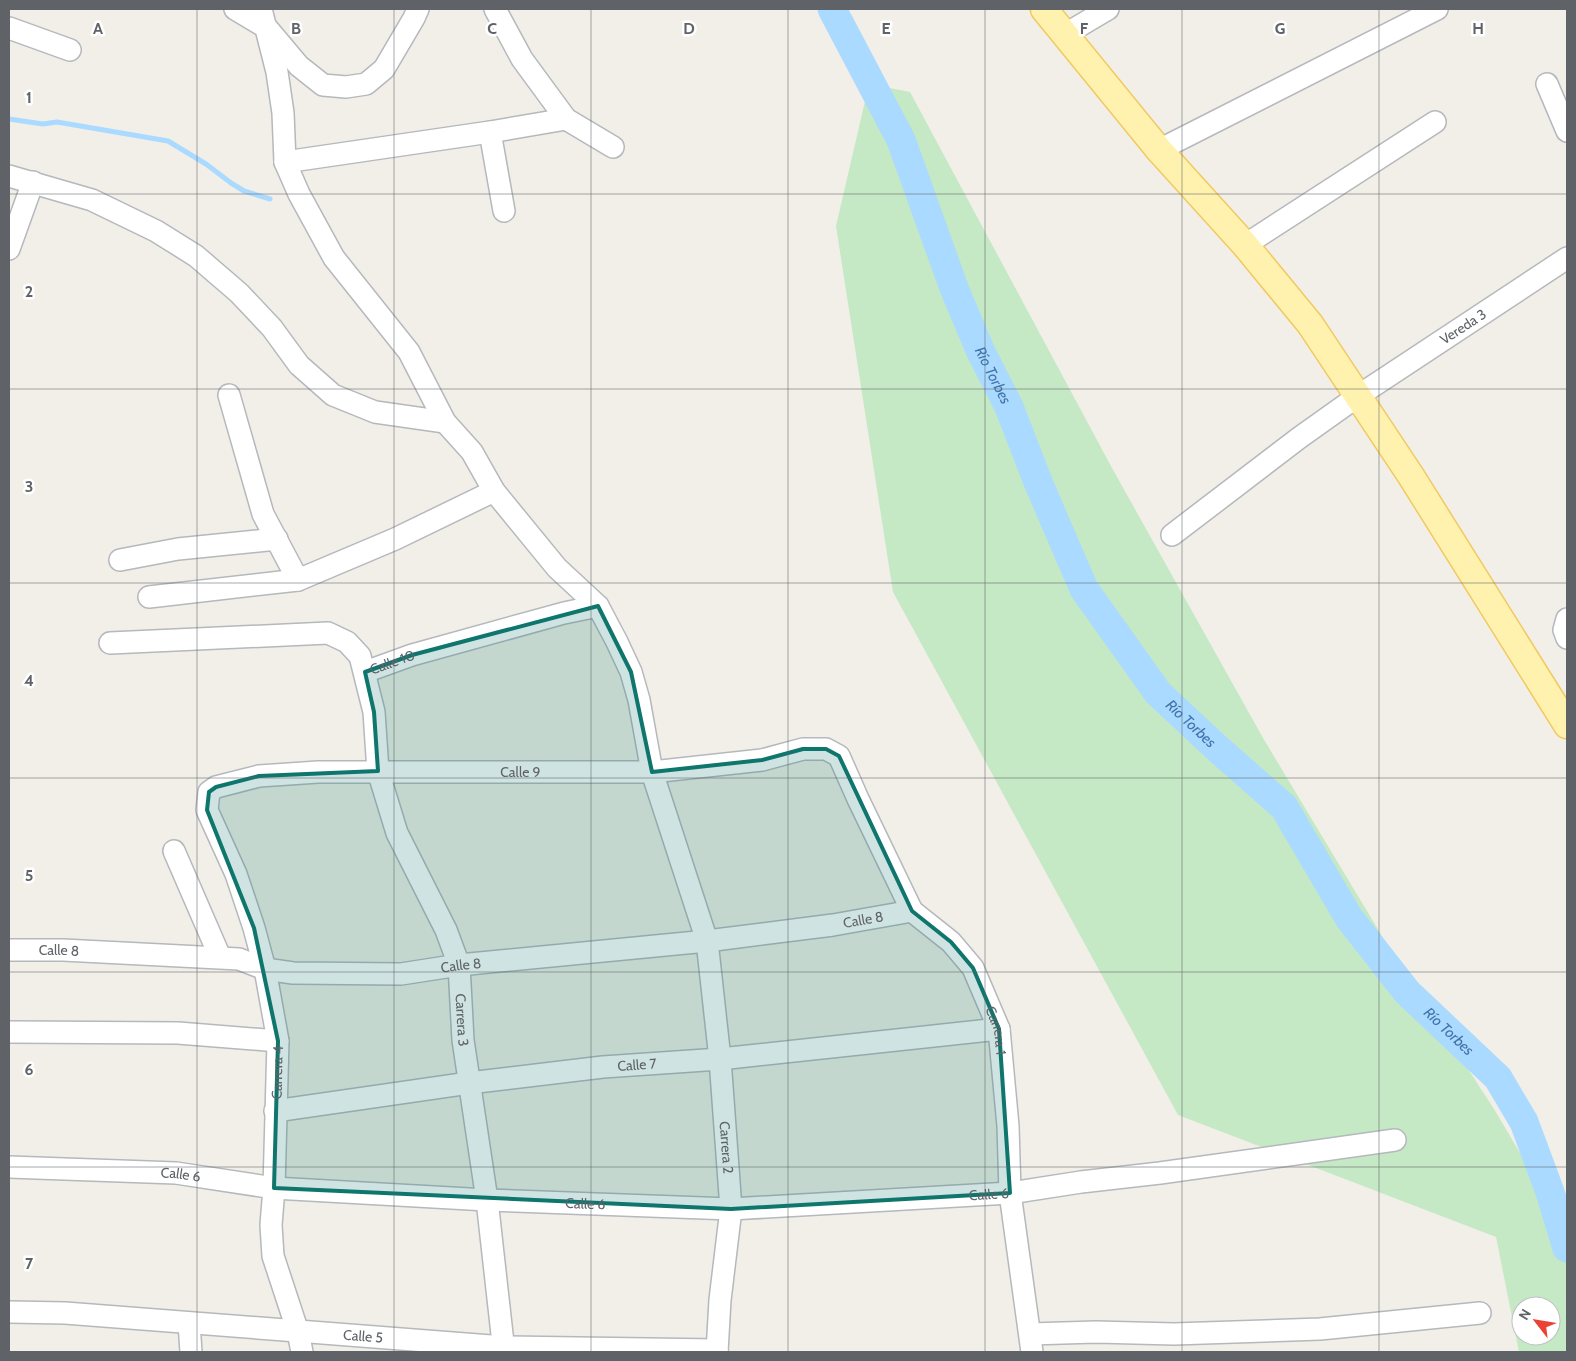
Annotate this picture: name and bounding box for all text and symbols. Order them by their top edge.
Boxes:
text: A [93,19,103,38]
text: B [291,19,301,38]
text: C [487,19,497,38]
text: D [683,19,695,38]
text: E [881,19,891,38]
text: F [1080,19,1089,38]
text: G [1275,19,1285,38]
text: H [1472,19,1484,38]
text: 1 [26,88,32,107]
text: 2 [25,282,33,301]
street label: Vereda 3 [1436,305,1489,348]
water label: Río Torbes [971,344,1015,407]
text: 3 [25,477,33,496]
street label: Calle 10 [367,646,417,679]
text: 4 [24,671,34,690]
water label: Río Torbes [1162,696,1220,752]
street label: Calle 9 [500,763,540,781]
text: 5 [25,866,33,885]
street label: Calle 8 [842,907,885,932]
street label: Calle 8 [39,941,80,960]
street label: Calle 8 [439,954,482,977]
street label: Carrera 3 [452,993,473,1048]
street label: Carrera 1 [981,1003,1010,1056]
water label: Río Torbes [1420,1004,1478,1059]
street label: Carrera 4 [267,1046,287,1100]
street label: Calle 7 [617,1054,657,1075]
text: 6 [25,1060,34,1079]
street label: Carrera 2 [716,1120,737,1174]
street label: Calle 6 [160,1163,202,1186]
street label: Calle 6 [968,1184,1009,1204]
street label: Calle 6 [565,1194,606,1213]
text: 7 [25,1254,34,1273]
north arrow [1511,1296,1561,1346]
text: N [1515,1305,1535,1323]
street label: Calle 5 [343,1326,384,1347]

